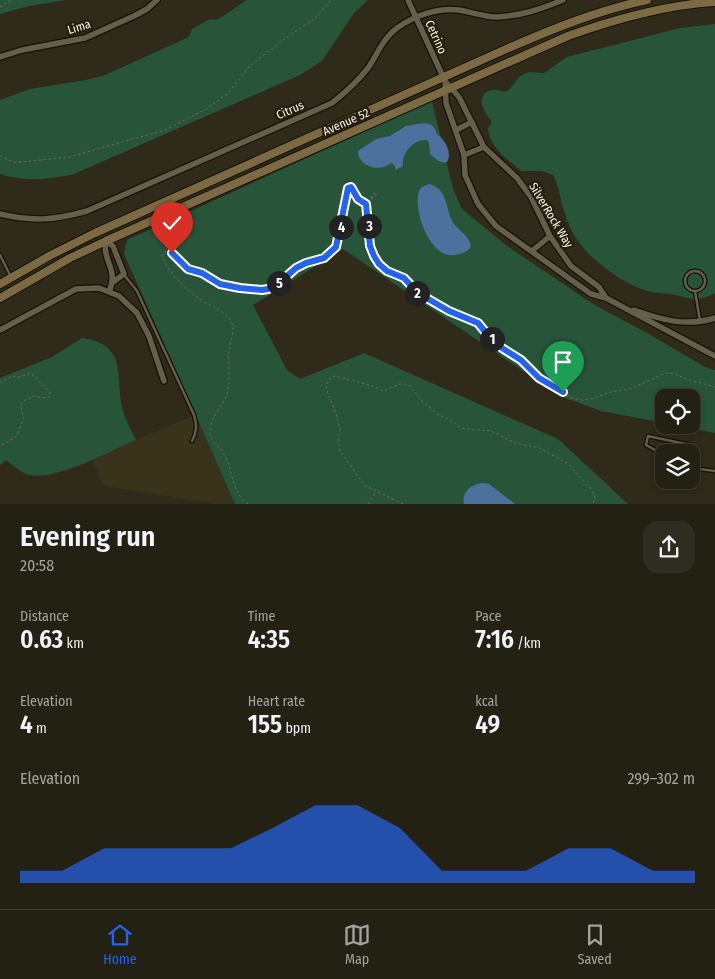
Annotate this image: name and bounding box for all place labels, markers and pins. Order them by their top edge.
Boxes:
pin [151,202,193,253]
pin: 4 [328,214,354,240]
pin: 3 [356,214,382,238]
pin: 5 [266,270,292,296]
pin: 2 [404,280,430,306]
pin: 1 [480,326,504,352]
pin [542,341,584,392]

